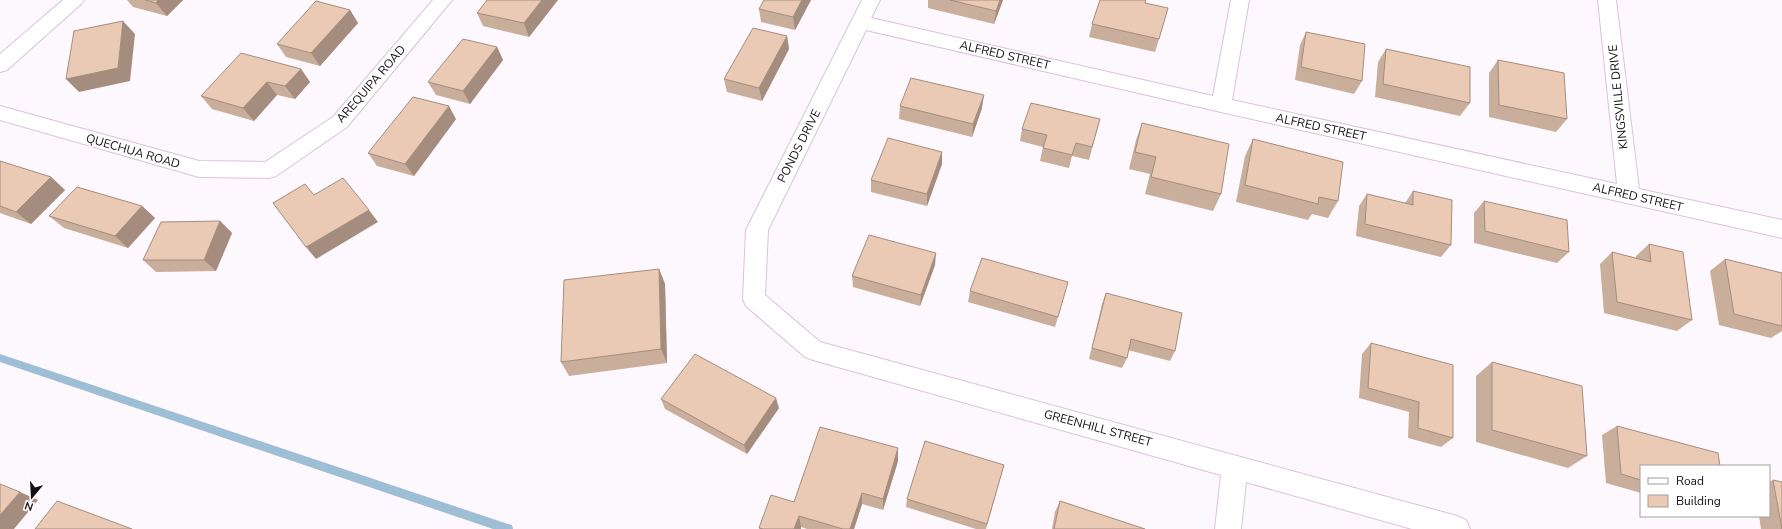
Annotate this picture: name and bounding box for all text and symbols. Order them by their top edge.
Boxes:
street label: ALFRED STREET [958,37,1053,73]
street label: AREQUIPA ROAD [333,42,409,126]
street label: KINGSVILLE DRIVE [1605,44,1631,150]
street label: PONDS DRIVE [774,107,824,185]
street label: ALFRED STREET [1274,110,1369,145]
street label: QUECHUA ROAD [84,130,182,172]
street label: ALFRED STREET [1591,179,1686,215]
street label: GREENHILL STREET [1042,406,1155,450]
legend [1640,465,1770,517]
text: Road [1676,473,1704,489]
north arrow [12,477,52,517]
text: Building [1676,493,1721,509]
text: N [23,498,35,514]

